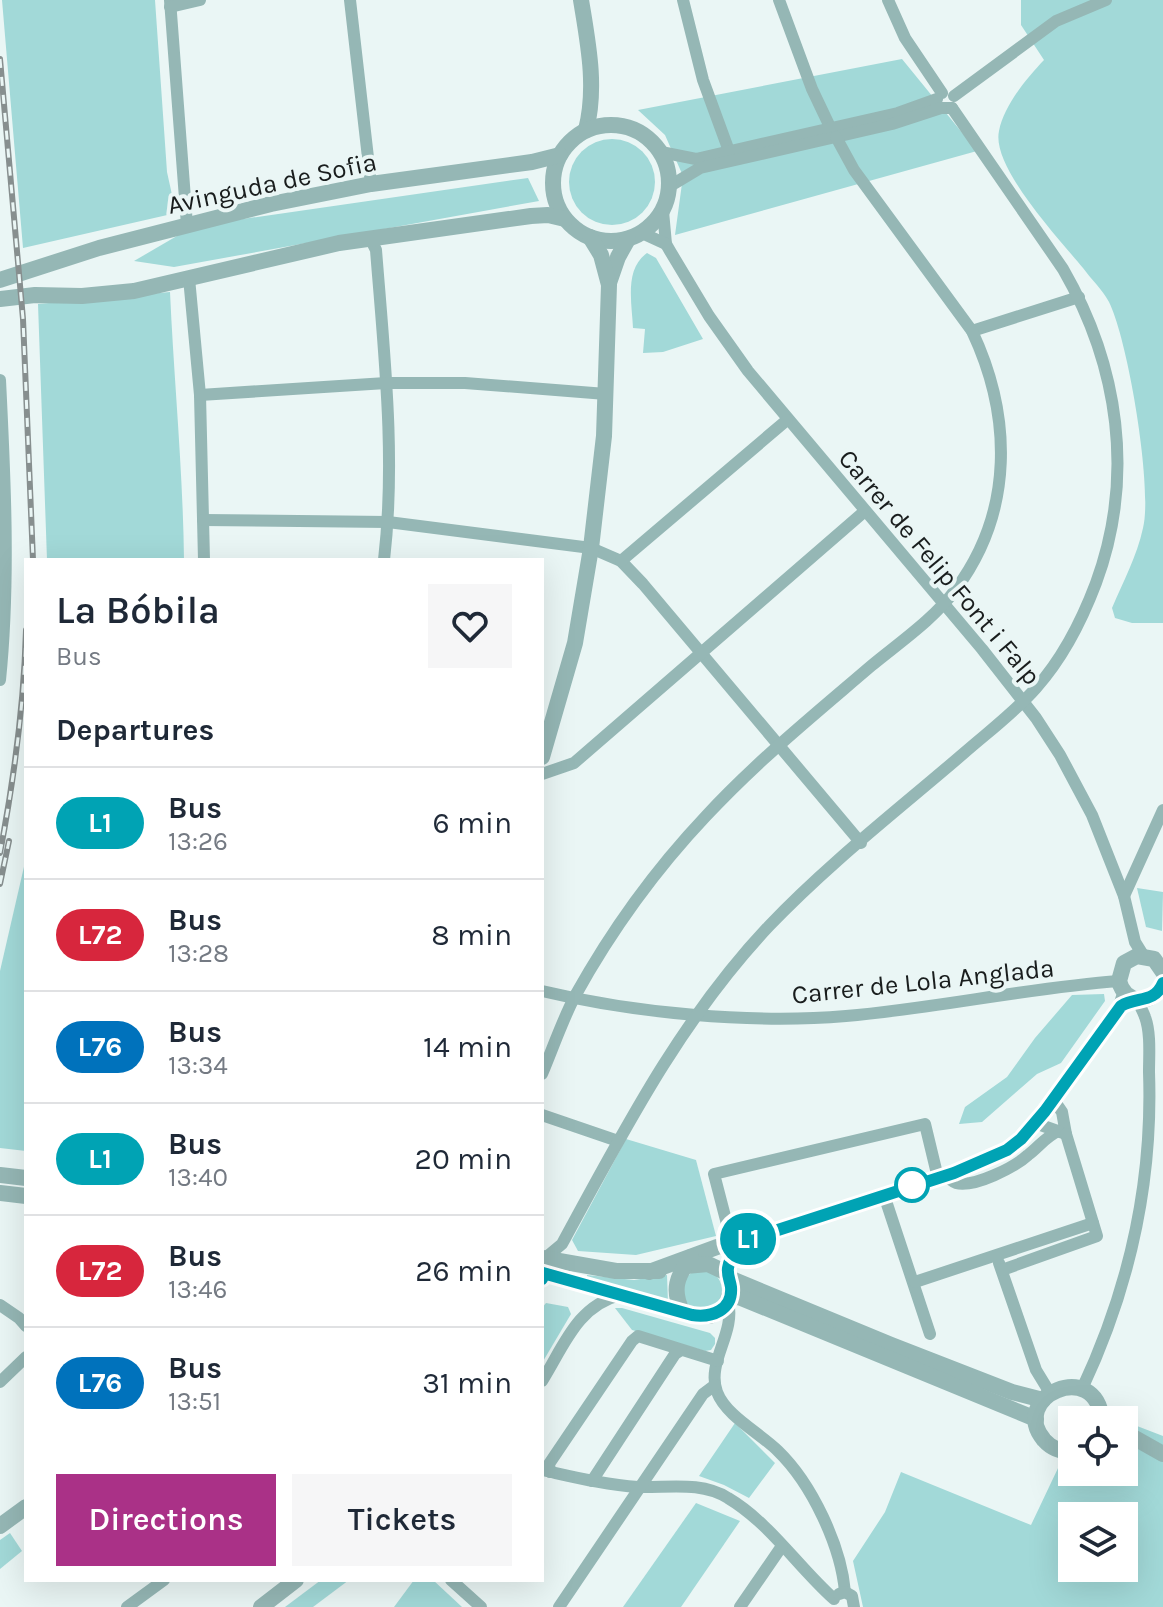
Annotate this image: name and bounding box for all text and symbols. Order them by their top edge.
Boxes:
street label: Avinguda de Sofia [165,146,380,221]
street label: Carrer de Felip Font i Falp [832,443,1047,691]
button: heart [428,584,512,668]
text: La Bóbila [56,588,220,633]
text: Bus [56,641,102,672]
text: Departures [56,712,214,748]
text: Bus [168,790,222,826]
text: 6 min [433,805,512,841]
text: L1 [88,806,112,839]
text: 13:26 [168,826,228,857]
text: Bus [168,902,222,938]
text: 8 min [431,917,512,953]
text: L72 [78,918,122,951]
text: 13:28 [168,938,229,969]
street label: Carrer de Lola Anglada [790,952,1056,1011]
text: Bus [168,1014,222,1050]
text: 14 min [423,1029,512,1065]
text: L76 [78,1030,122,1063]
text: 13:34 [168,1050,228,1081]
text: Bus [168,1126,222,1162]
text: 20 min [415,1141,512,1177]
text: L1 [88,1142,112,1175]
text: 13:40 [168,1162,228,1193]
unlabelled marker [895,1168,929,1202]
line badge: L1 [712,1213,784,1265]
text: L1 [736,1222,760,1255]
text: Bus [168,1238,222,1274]
text: 26 min [415,1253,512,1289]
text: L72 [78,1254,122,1287]
text: 13:46 [168,1274,227,1305]
text: Bus [168,1350,222,1386]
text: 31 min [422,1365,512,1401]
text: L76 [78,1366,122,1399]
text: 13:51 [168,1386,221,1417]
map controls [1058,1406,1138,1582]
button: locate [1058,1406,1138,1486]
button: Directions [56,1474,276,1566]
button: Tickets [292,1474,512,1566]
button: layers [1058,1502,1138,1582]

